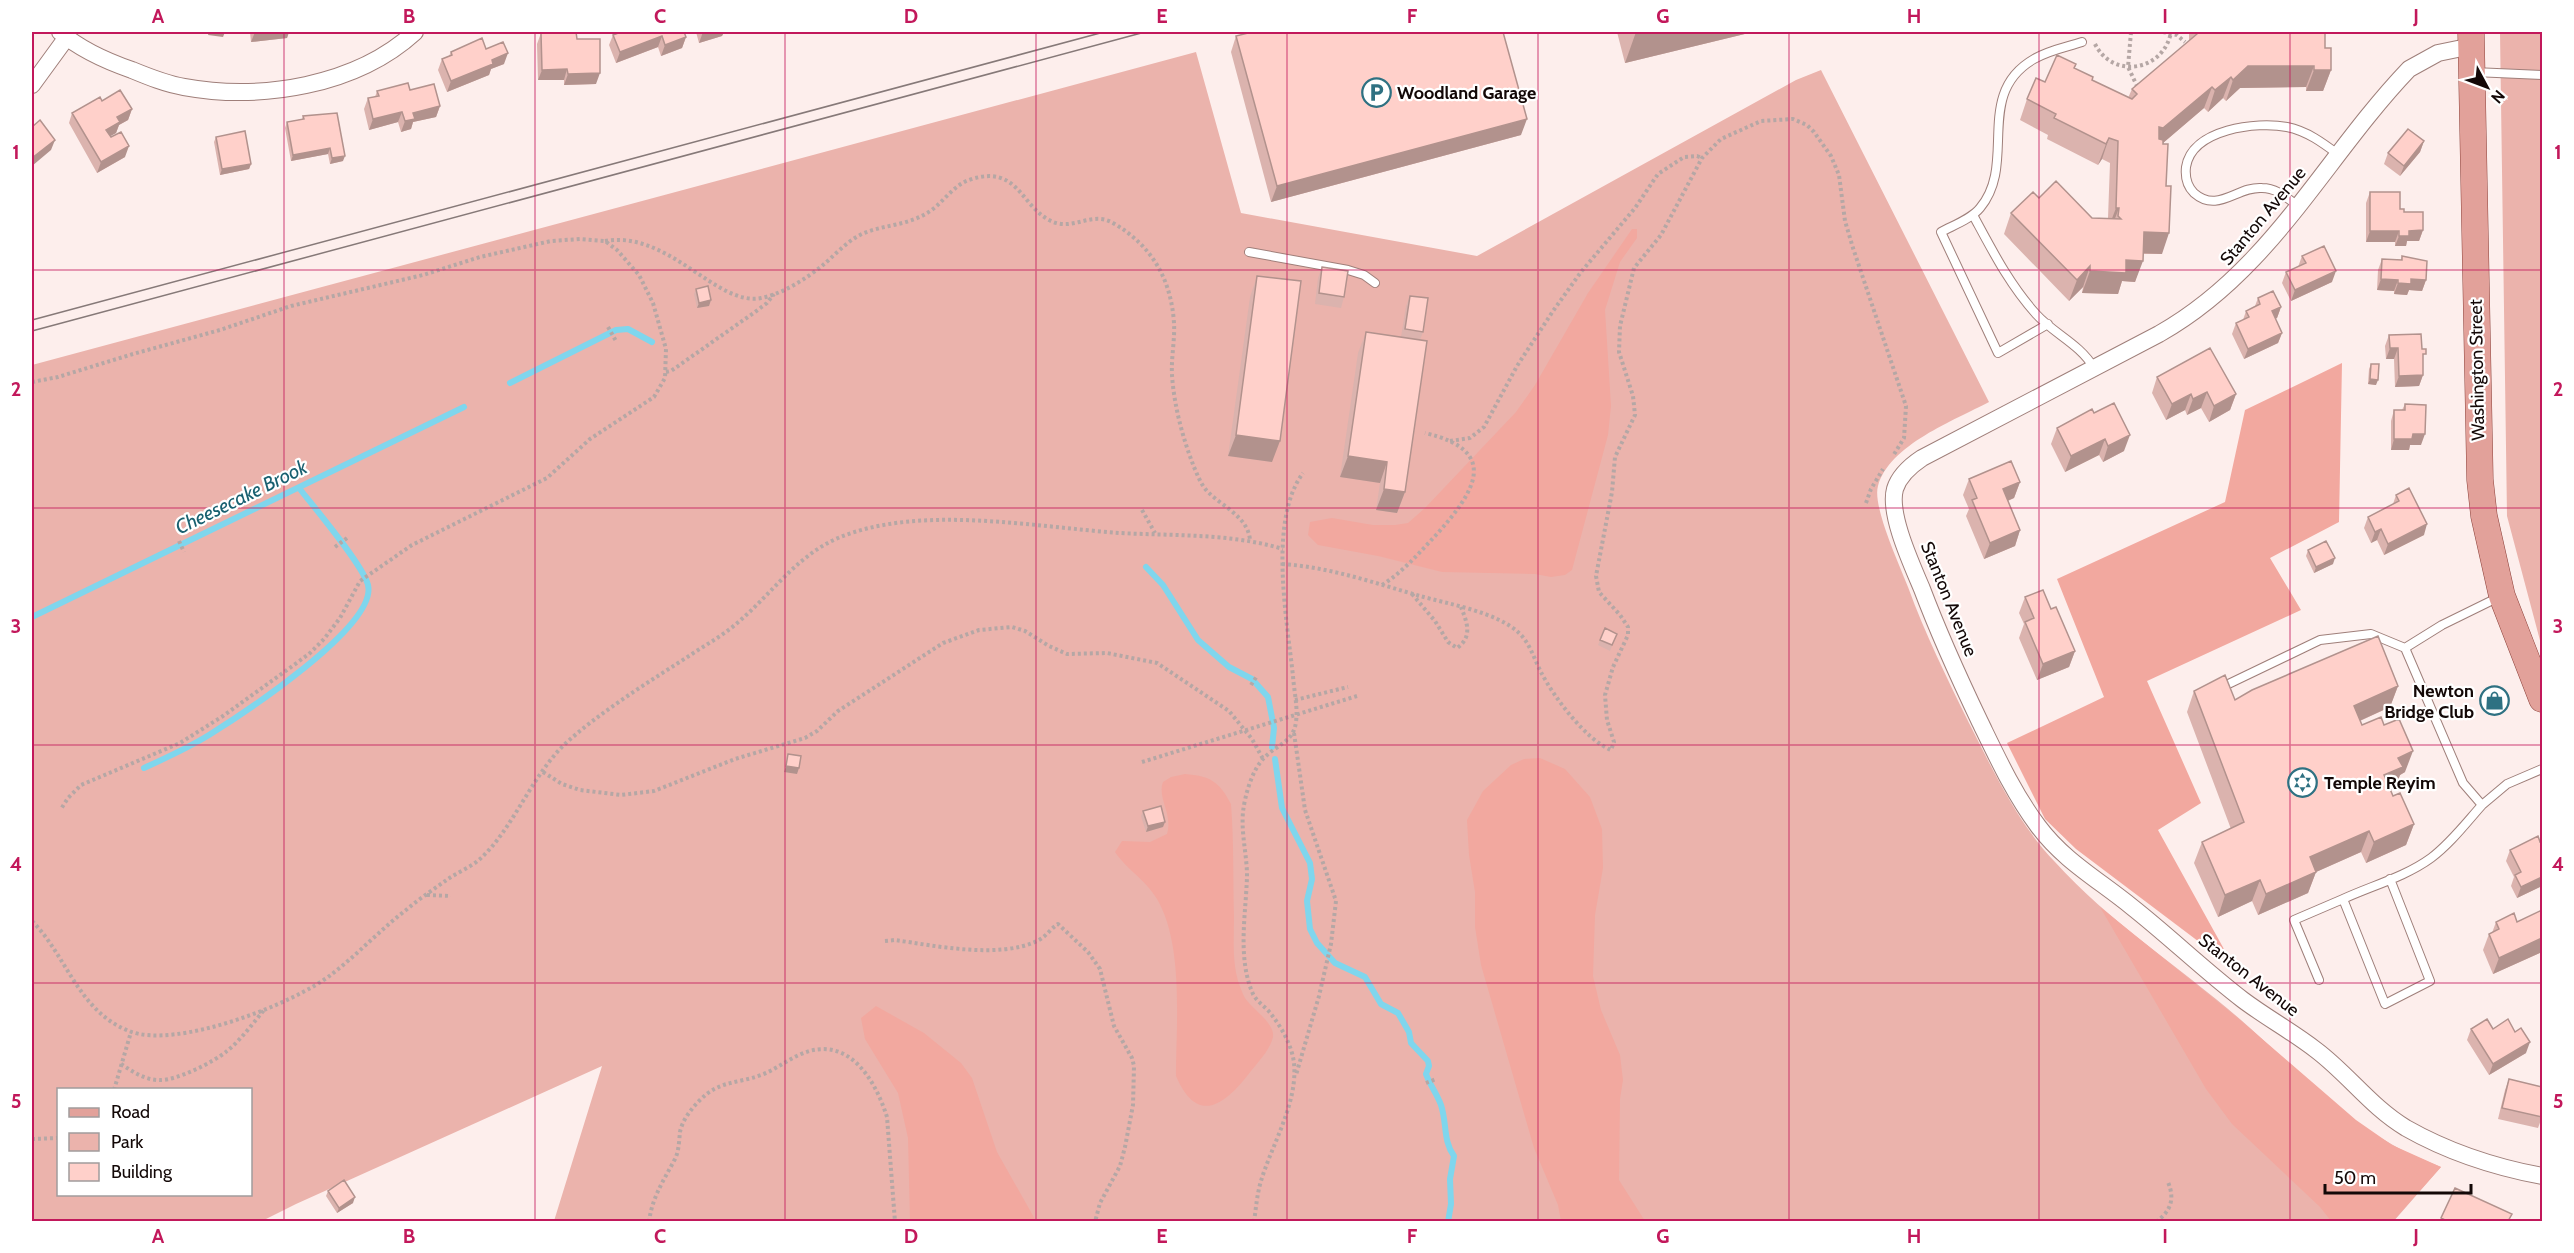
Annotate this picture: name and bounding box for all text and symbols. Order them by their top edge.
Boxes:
text: A [152,4,165,28]
text: B [403,4,415,28]
text: C [654,4,666,28]
text: D [904,4,918,28]
text: E [1156,4,1168,28]
text: F [1407,4,1418,28]
text: G [1656,4,1670,28]
text: H [1907,4,1921,28]
text: I [2162,4,2168,28]
text: J [2412,4,2419,28]
north arrow [2457,57,2517,117]
parking icon: Woodland Garage [1360,77,1392,109]
place label: Woodland Garage [1397,82,1536,104]
text: N [2487,86,2509,107]
text: 1 [12,140,20,164]
text: 1 [2554,140,2562,164]
street label: Stanton Avenue [2215,162,2311,270]
street label: Washington Street [2465,299,2489,441]
text: 2 [11,377,21,401]
text: 2 [2553,377,2563,401]
water label: Cheesecake Brook [171,454,312,539]
street label: Stanton Avenue [1916,538,1982,660]
text: 3 [11,614,21,638]
text: 3 [2553,614,2563,638]
place label: Newton Bridge Club [2384,680,2474,723]
shop icon: Newton Bridge Club [2479,685,2511,717]
synagogue icon: Temple Reyim [2287,767,2319,799]
place label: Temple Reyim [2324,772,2436,794]
text: 4 [10,852,22,876]
text: 4 [2552,852,2564,876]
street label: Stanton Avenue [2194,929,2304,1021]
legend [57,1088,252,1196]
text: 5 [11,1089,21,1113]
text: 5 [2553,1089,2563,1113]
text: Road [111,1101,150,1123]
text: Park [111,1131,144,1153]
scale bar [2325,1157,2470,1195]
text: Building [111,1161,173,1183]
text: 50 m [2334,1167,2376,1189]
text: A [152,1224,165,1248]
text: B [403,1224,415,1248]
text: C [654,1224,666,1248]
text: D [904,1224,918,1248]
text: E [1156,1224,1168,1248]
text: F [1407,1224,1418,1248]
text: G [1656,1224,1670,1248]
text: H [1907,1224,1921,1248]
text: I [2162,1224,2168,1248]
text: J [2412,1224,2419,1248]

